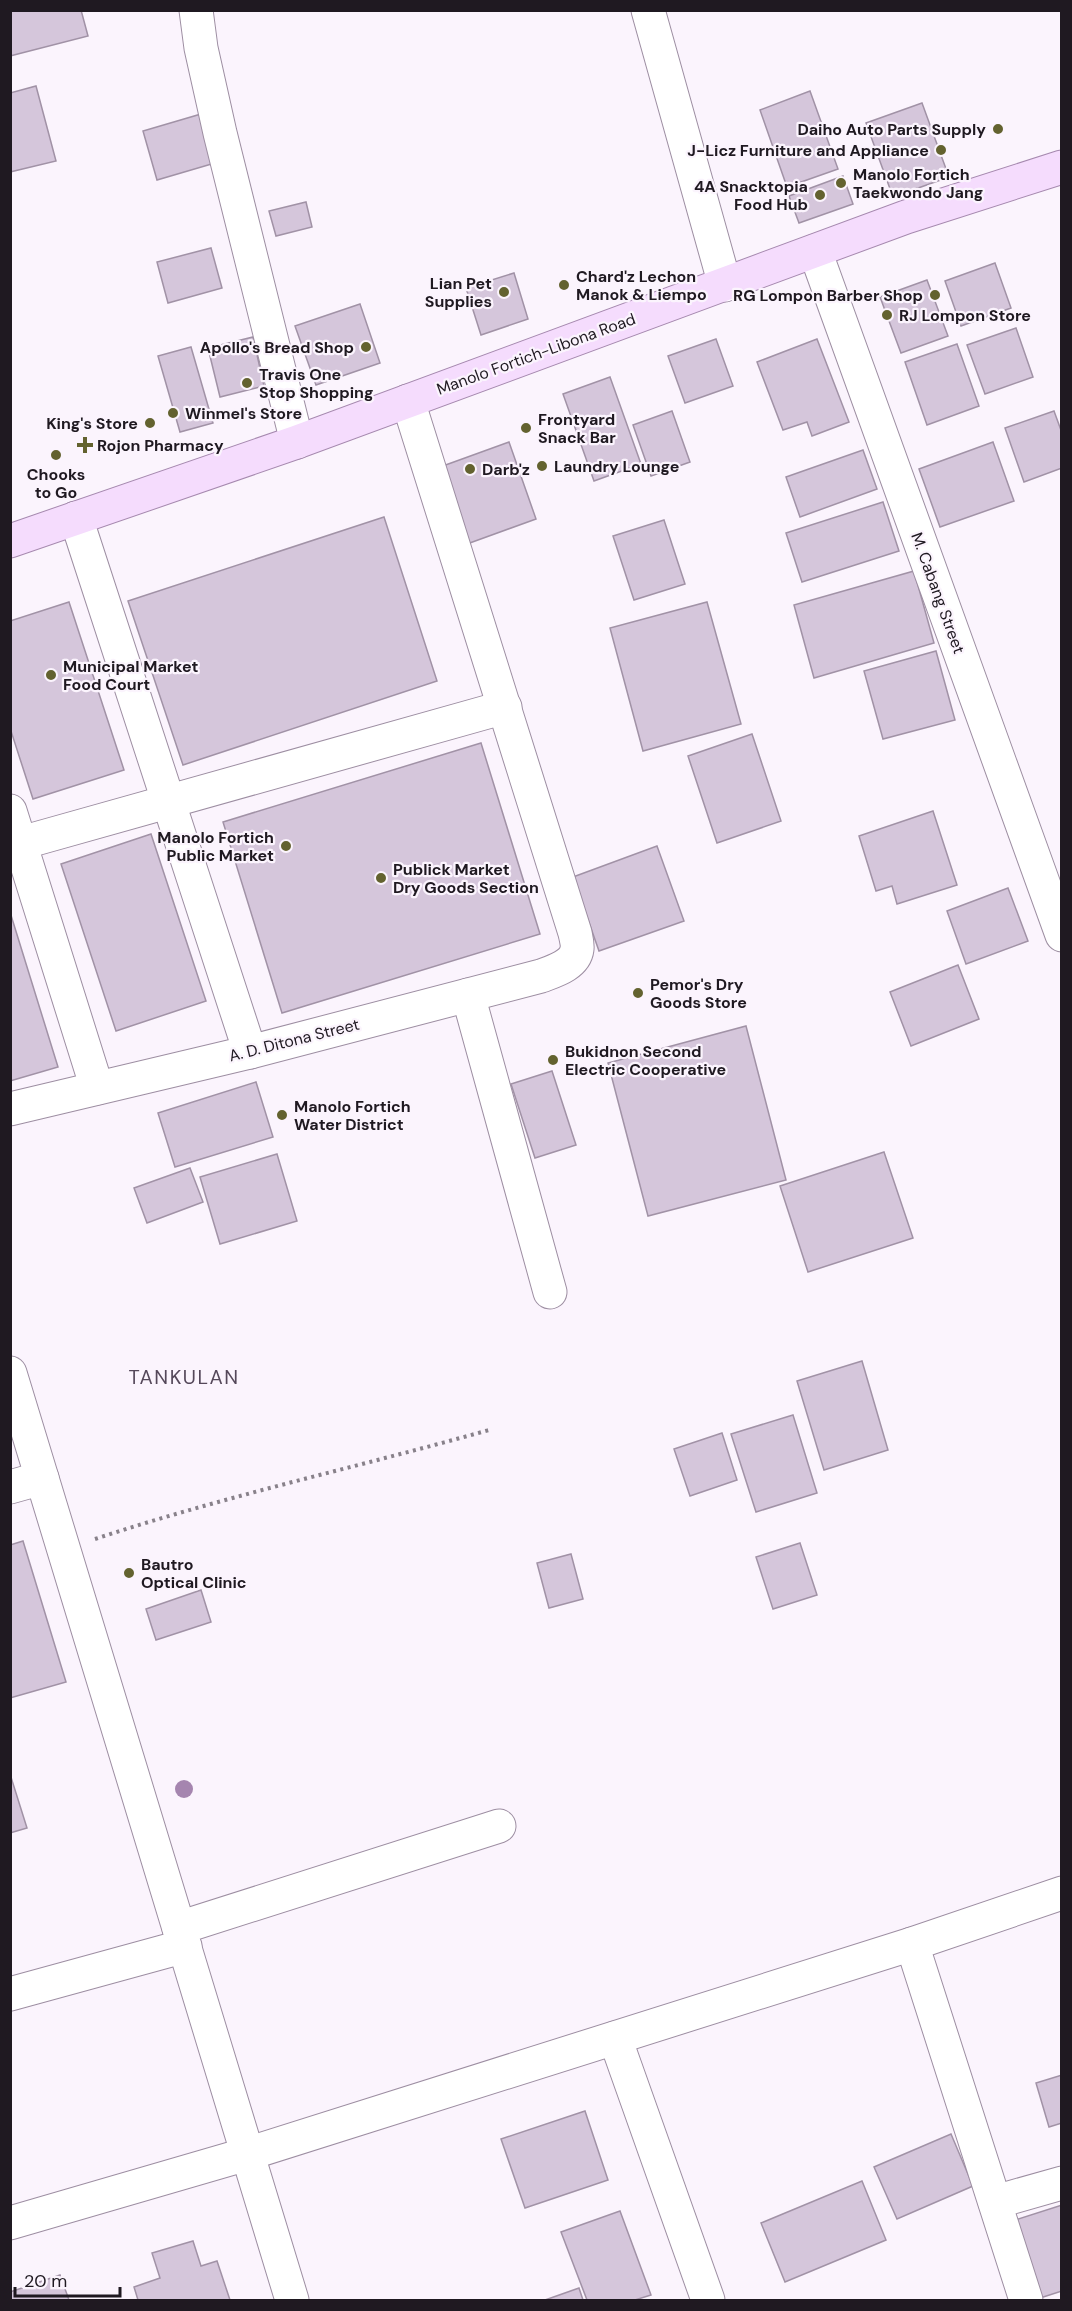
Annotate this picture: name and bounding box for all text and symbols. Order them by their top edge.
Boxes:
place label: Daiho Auto Parts Supply [797,119,986,140]
marker: Daiho Auto Parts Supply [991,122,1005,136]
place label: J-Licz Furniture and Appliance [687,140,929,161]
marker: J-Licz Furniture and Appliance [934,143,948,157]
place label: Manolo Fortich Taekwondo Jang [853,164,983,203]
place label: 4A Snacktopia Food Hub [694,176,808,215]
marker: Manolo Fortich Taekwondo Jang [834,176,848,190]
marker: 4A Snacktopia Food Hub [813,188,827,202]
place label: Chard'z Lechon Manok & Liempo [576,266,707,305]
place label: Lian Pet Supplies [425,273,492,312]
marker: Chard'z Lechon Manok & Liempo [557,278,571,292]
marker: Lian Pet Supplies [497,285,511,299]
place label: RG Lompon Barber Shop [733,285,923,306]
marker: RG Lompon Barber Shop [928,288,942,302]
place label: RJ Lompon Store [899,305,1031,326]
street label: Manolo Fortich-Libona Road [434,308,638,400]
marker: RJ Lompon Store [880,308,894,322]
place label: Apollo's Bread Shop [200,337,354,358]
marker: Apollo's Bread Shop [359,340,373,354]
place label: Travis One Stop Shopping [259,364,373,403]
marker: Travis One Stop Shopping [240,376,254,390]
place label: Winmel's Store [185,403,302,424]
marker: Winmel's Store [166,406,180,420]
place label: Frontyard Snack Bar [538,409,616,448]
place label: King's Store [46,413,138,434]
marker: King's Store [143,416,157,430]
marker: Frontyard Snack Bar [519,421,533,435]
place label: Rojon Pharmacy [97,435,224,456]
marker: Rojon Pharmacy [78,438,92,452]
marker: Chooks to Go [49,448,63,462]
place label: Laundry Lounge [554,456,679,477]
place label: Darb'z [482,459,530,480]
marker: Laundry Lounge [535,459,549,473]
marker: Darb'z [463,462,477,476]
place label: Chooks to Go [27,464,85,503]
street label: M. Cabang Street [906,530,970,656]
place label: Municipal Market Food Court [63,656,198,695]
marker: Municipal Market Food Court [44,668,58,682]
place label: Manolo Fortich Public Market [157,827,274,866]
marker: Manolo Fortich Public Market [279,839,293,853]
place label: Publick Market Dry Goods Section [393,859,539,898]
marker: Publick Market Dry Goods Section [374,871,388,885]
place label: Pemor's Dry Goods Store [650,974,747,1013]
marker: Pemor's Dry Goods Store [631,986,645,1000]
street label: A. D. Ditona Street [227,1014,361,1066]
place label: Bukidnon Second Electric Cooperative [565,1041,726,1080]
marker: Bukidnon Second Electric Cooperative [546,1053,560,1067]
place label: Manolo Fortich Water District [294,1096,411,1135]
marker: Manolo Fortich Water District [275,1108,289,1122]
district label: TANKULAN [128,1364,240,1390]
place label: Bautro Optical Clinic [141,1554,247,1593]
marker: Bautro Optical Clinic [122,1566,136,1580]
scale bar [15,2260,120,2298]
text: 20 m [24,2269,67,2293]

